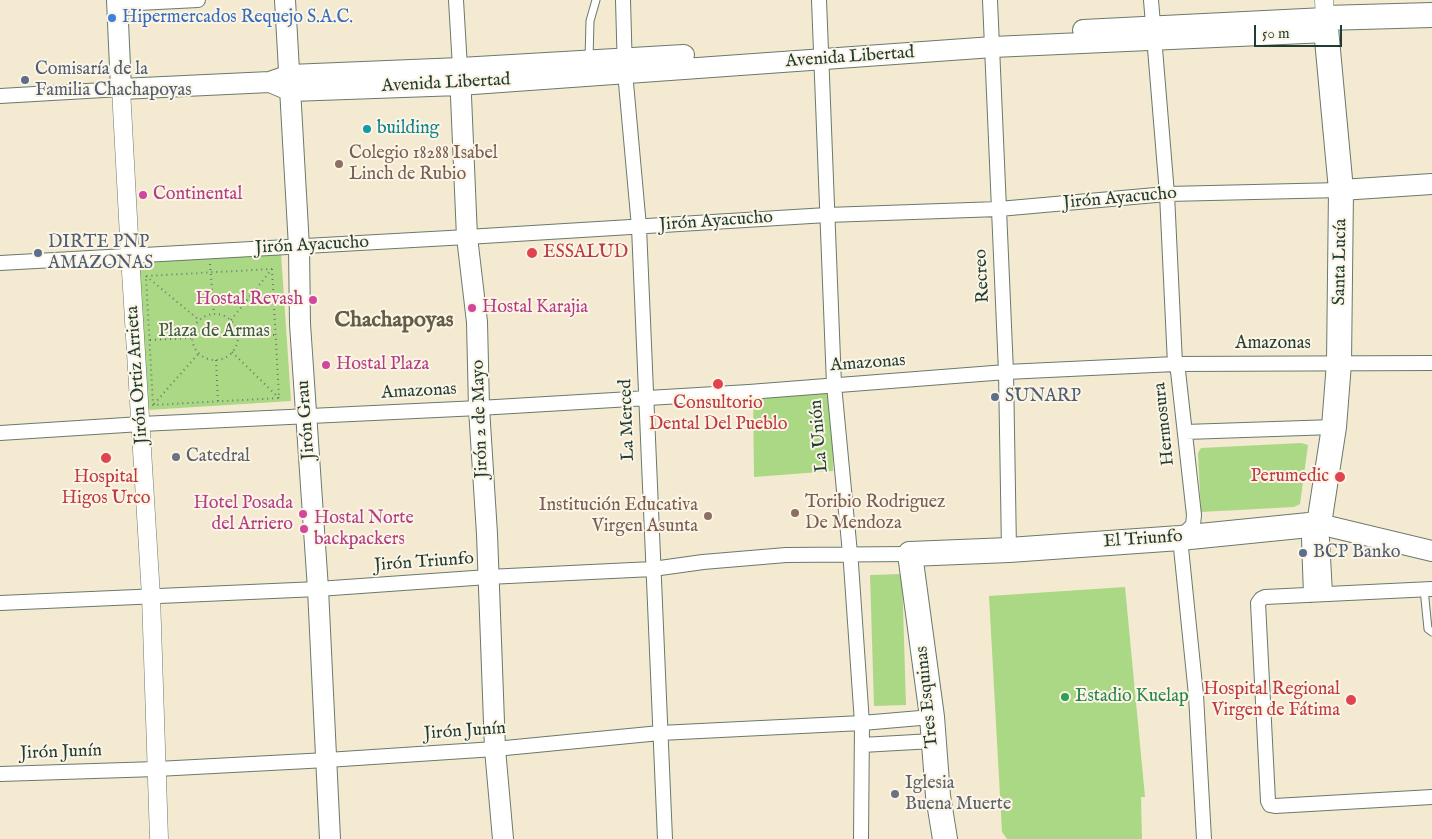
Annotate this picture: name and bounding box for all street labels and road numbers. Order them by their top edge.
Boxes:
street label: Avenida Libertad [785,43,915,73]
street label: Avenida Libertad [381,70,511,98]
street label: Jirón Ayacucho [1062,183,1178,215]
street label: Jirón Ayacucho [658,207,774,237]
street label: Santa Lucía [1329,218,1353,306]
street label: Jirón Ayacucho [255,232,369,260]
street label: Recreo [971,248,995,304]
street label: Jirón Ortiz Arrieta [122,305,154,445]
street label: Amazonas [1235,333,1311,355]
street label: Amazonas [830,351,906,377]
street label: Jirón 2 de Mayo [468,359,494,479]
street label: Jirón Grau [293,379,321,461]
street label: Amazonas [381,379,457,405]
street label: La Merced [616,379,640,461]
street label: Hermosura [1150,381,1180,467]
street label: La Unión [806,399,834,473]
street label: El Triunfo [1103,526,1183,554]
street label: Jirón Triunfo [373,549,475,577]
street label: Tres Esquinas [912,645,944,749]
street label: Jirón Junín [423,718,507,746]
street label: Jirón Junín [20,741,102,765]

